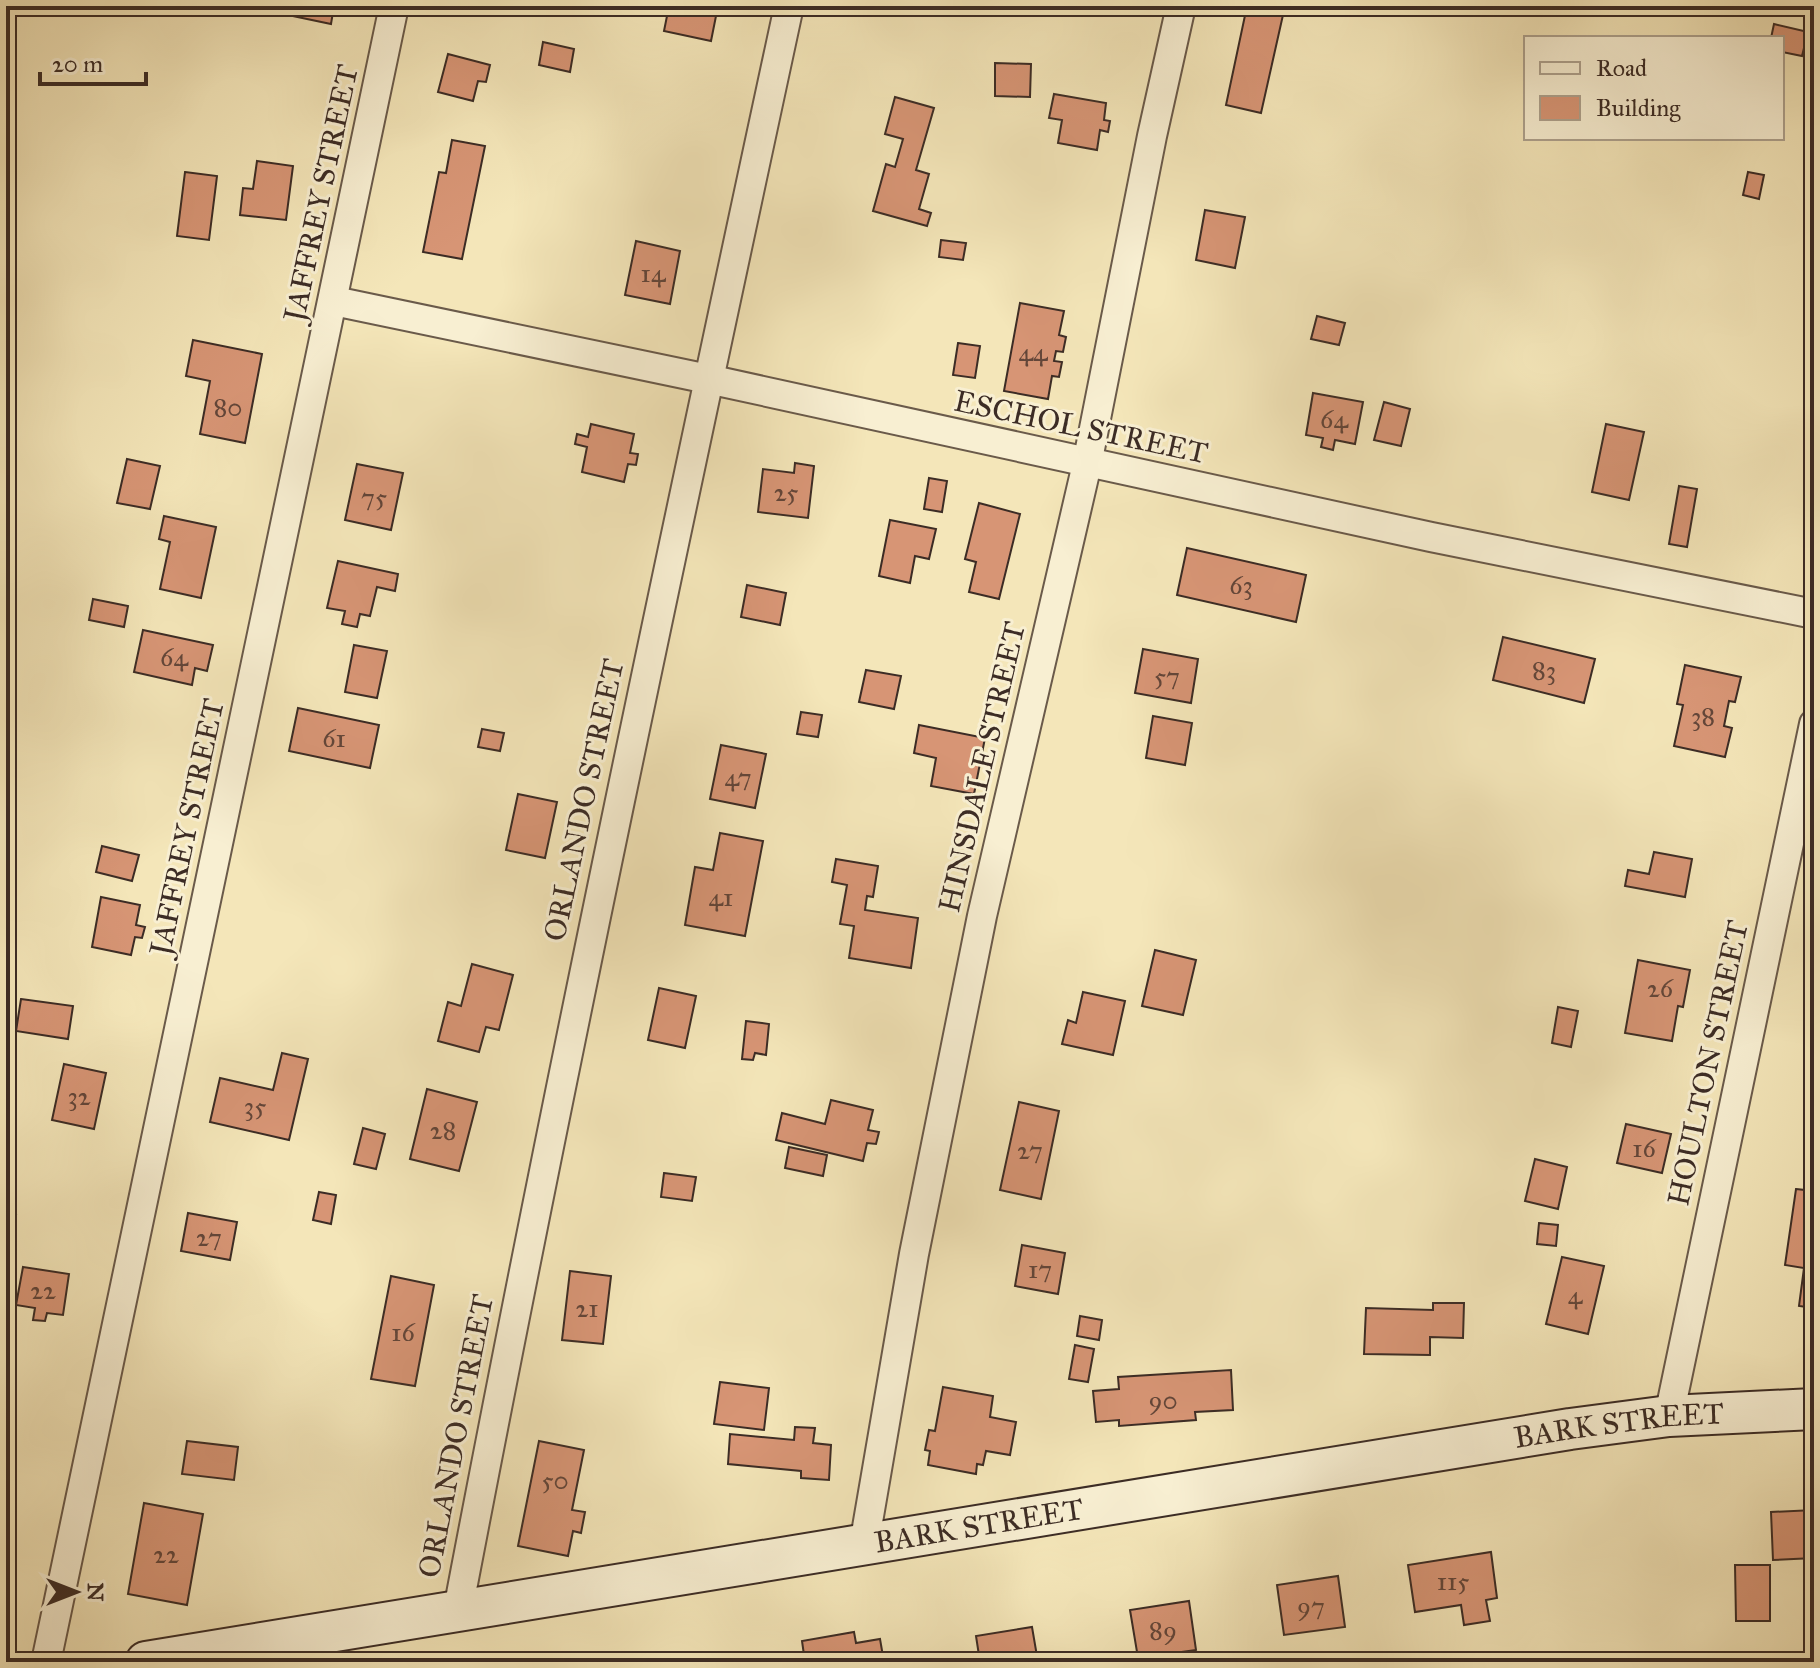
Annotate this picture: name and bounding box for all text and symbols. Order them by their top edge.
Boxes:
scale bar [40,36,146,86]
legend [1524,36,1784,140]
text: 20 m [52,49,103,79]
text: Road [1596,53,1647,83]
street label: JAFFREY STREET [276,61,366,328]
text: Building [1596,93,1681,123]
house number: 14 [641,257,666,289]
house number: 44 [1019,336,1048,368]
street label: ESCHOL STREET [951,383,1211,471]
house number: 80 [214,391,242,423]
house number: 64 [1320,403,1348,435]
house number: 25 [774,476,798,508]
house number: 75 [361,481,387,513]
house number: 63 [1229,569,1253,601]
street label: HINSDALE STREET [931,618,1033,916]
house number: 64 [160,641,188,673]
house number: 83 [1532,654,1556,686]
street label: ORLANDO STREET [536,655,632,945]
house number: 57 [1154,660,1180,692]
street label: JAFFREY STREET [142,695,232,962]
house number: 38 [1691,700,1715,732]
house number: 61 [322,722,346,754]
house number: 47 [724,761,752,793]
house number: 41 [709,881,733,913]
street label: HOULTON STREET [1660,917,1756,1209]
house number: 26 [1647,972,1674,1004]
house number: 32 [67,1080,91,1112]
house number: 35 [244,1090,266,1122]
house number: 28 [430,1114,456,1146]
house number: 16 [1632,1132,1656,1164]
house number: 27 [1017,1134,1043,1166]
house number: 27 [196,1221,222,1253]
house number: 17 [1028,1253,1052,1285]
house number: 22 [30,1274,56,1306]
house number: 4 [1568,1279,1583,1311]
street label: ORLANDO STREET [411,1291,501,1581]
house number: 21 [575,1292,599,1324]
house number: 16 [391,1316,415,1348]
house number: 90 [1148,1384,1178,1416]
street label: BARK STREET [1511,1395,1725,1456]
house number: 50 [541,1464,569,1496]
street label: BARK STREET [872,1491,1086,1561]
house number: 22 [153,1538,179,1570]
north arrow [36,1552,116,1632]
house number: 115 [1437,1565,1469,1597]
text: N [82,1583,109,1602]
house number: 97 [1297,1590,1325,1622]
house number: 89 [1149,1614,1177,1646]

